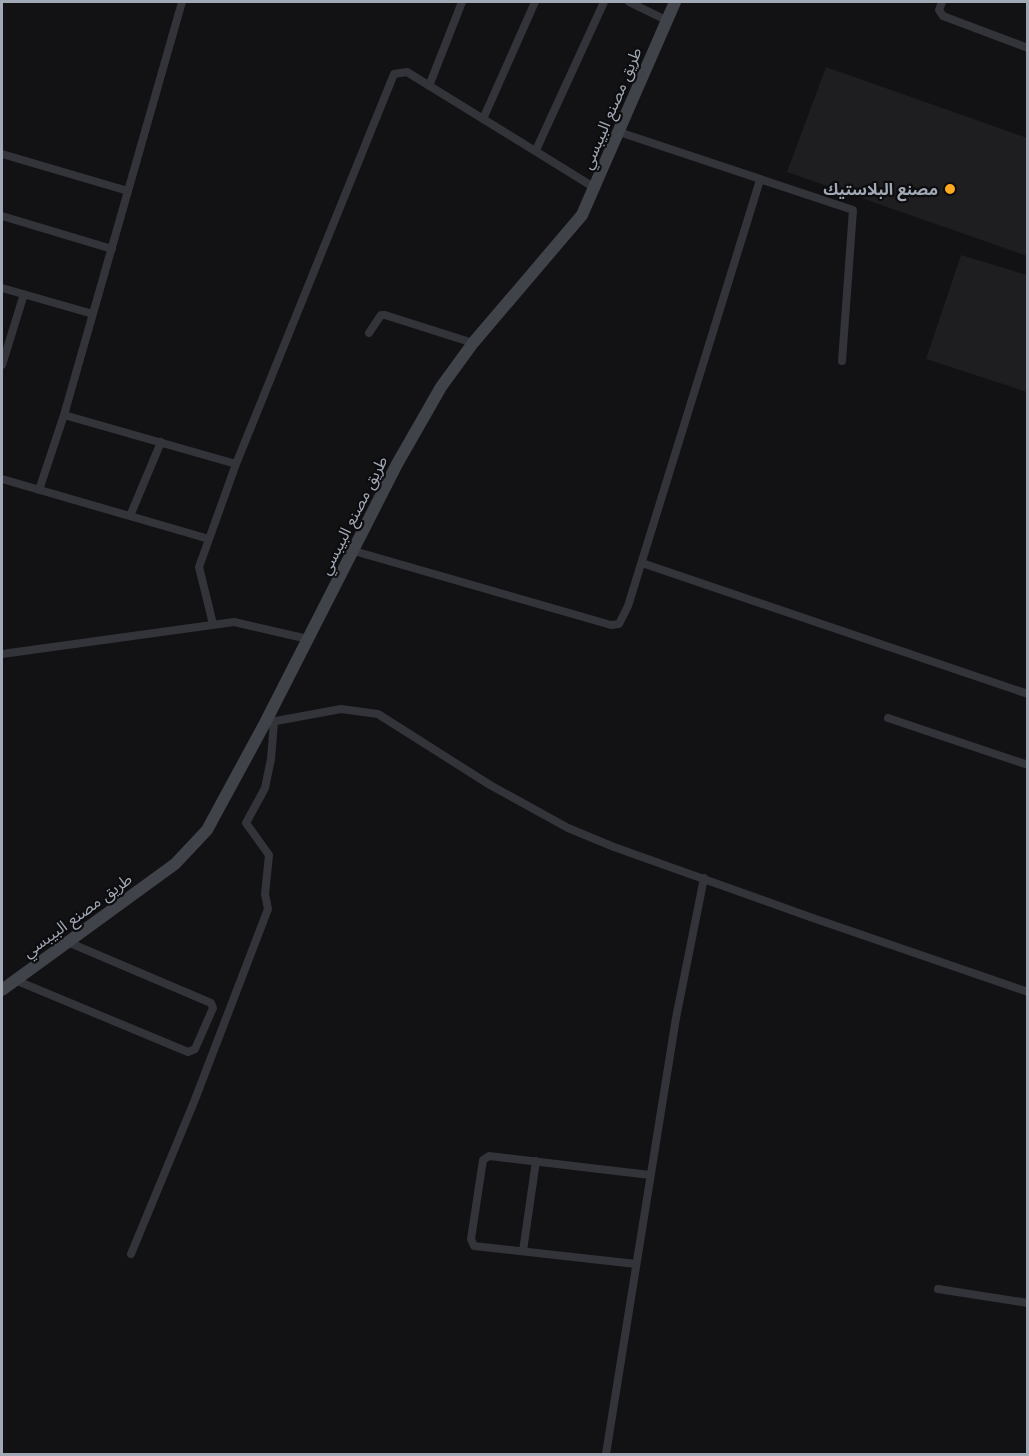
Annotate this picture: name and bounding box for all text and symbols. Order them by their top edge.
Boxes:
street label: طريق مصنع البيبسي [575,43,649,173]
place label: مصنع البلاستيك [823,178,938,202]
marker: مصنع البلاستيك [943,182,957,196]
street label: طريق مصنع البيبسي [314,452,394,579]
street label: طريق مصنع البيبسي [18,868,138,964]

